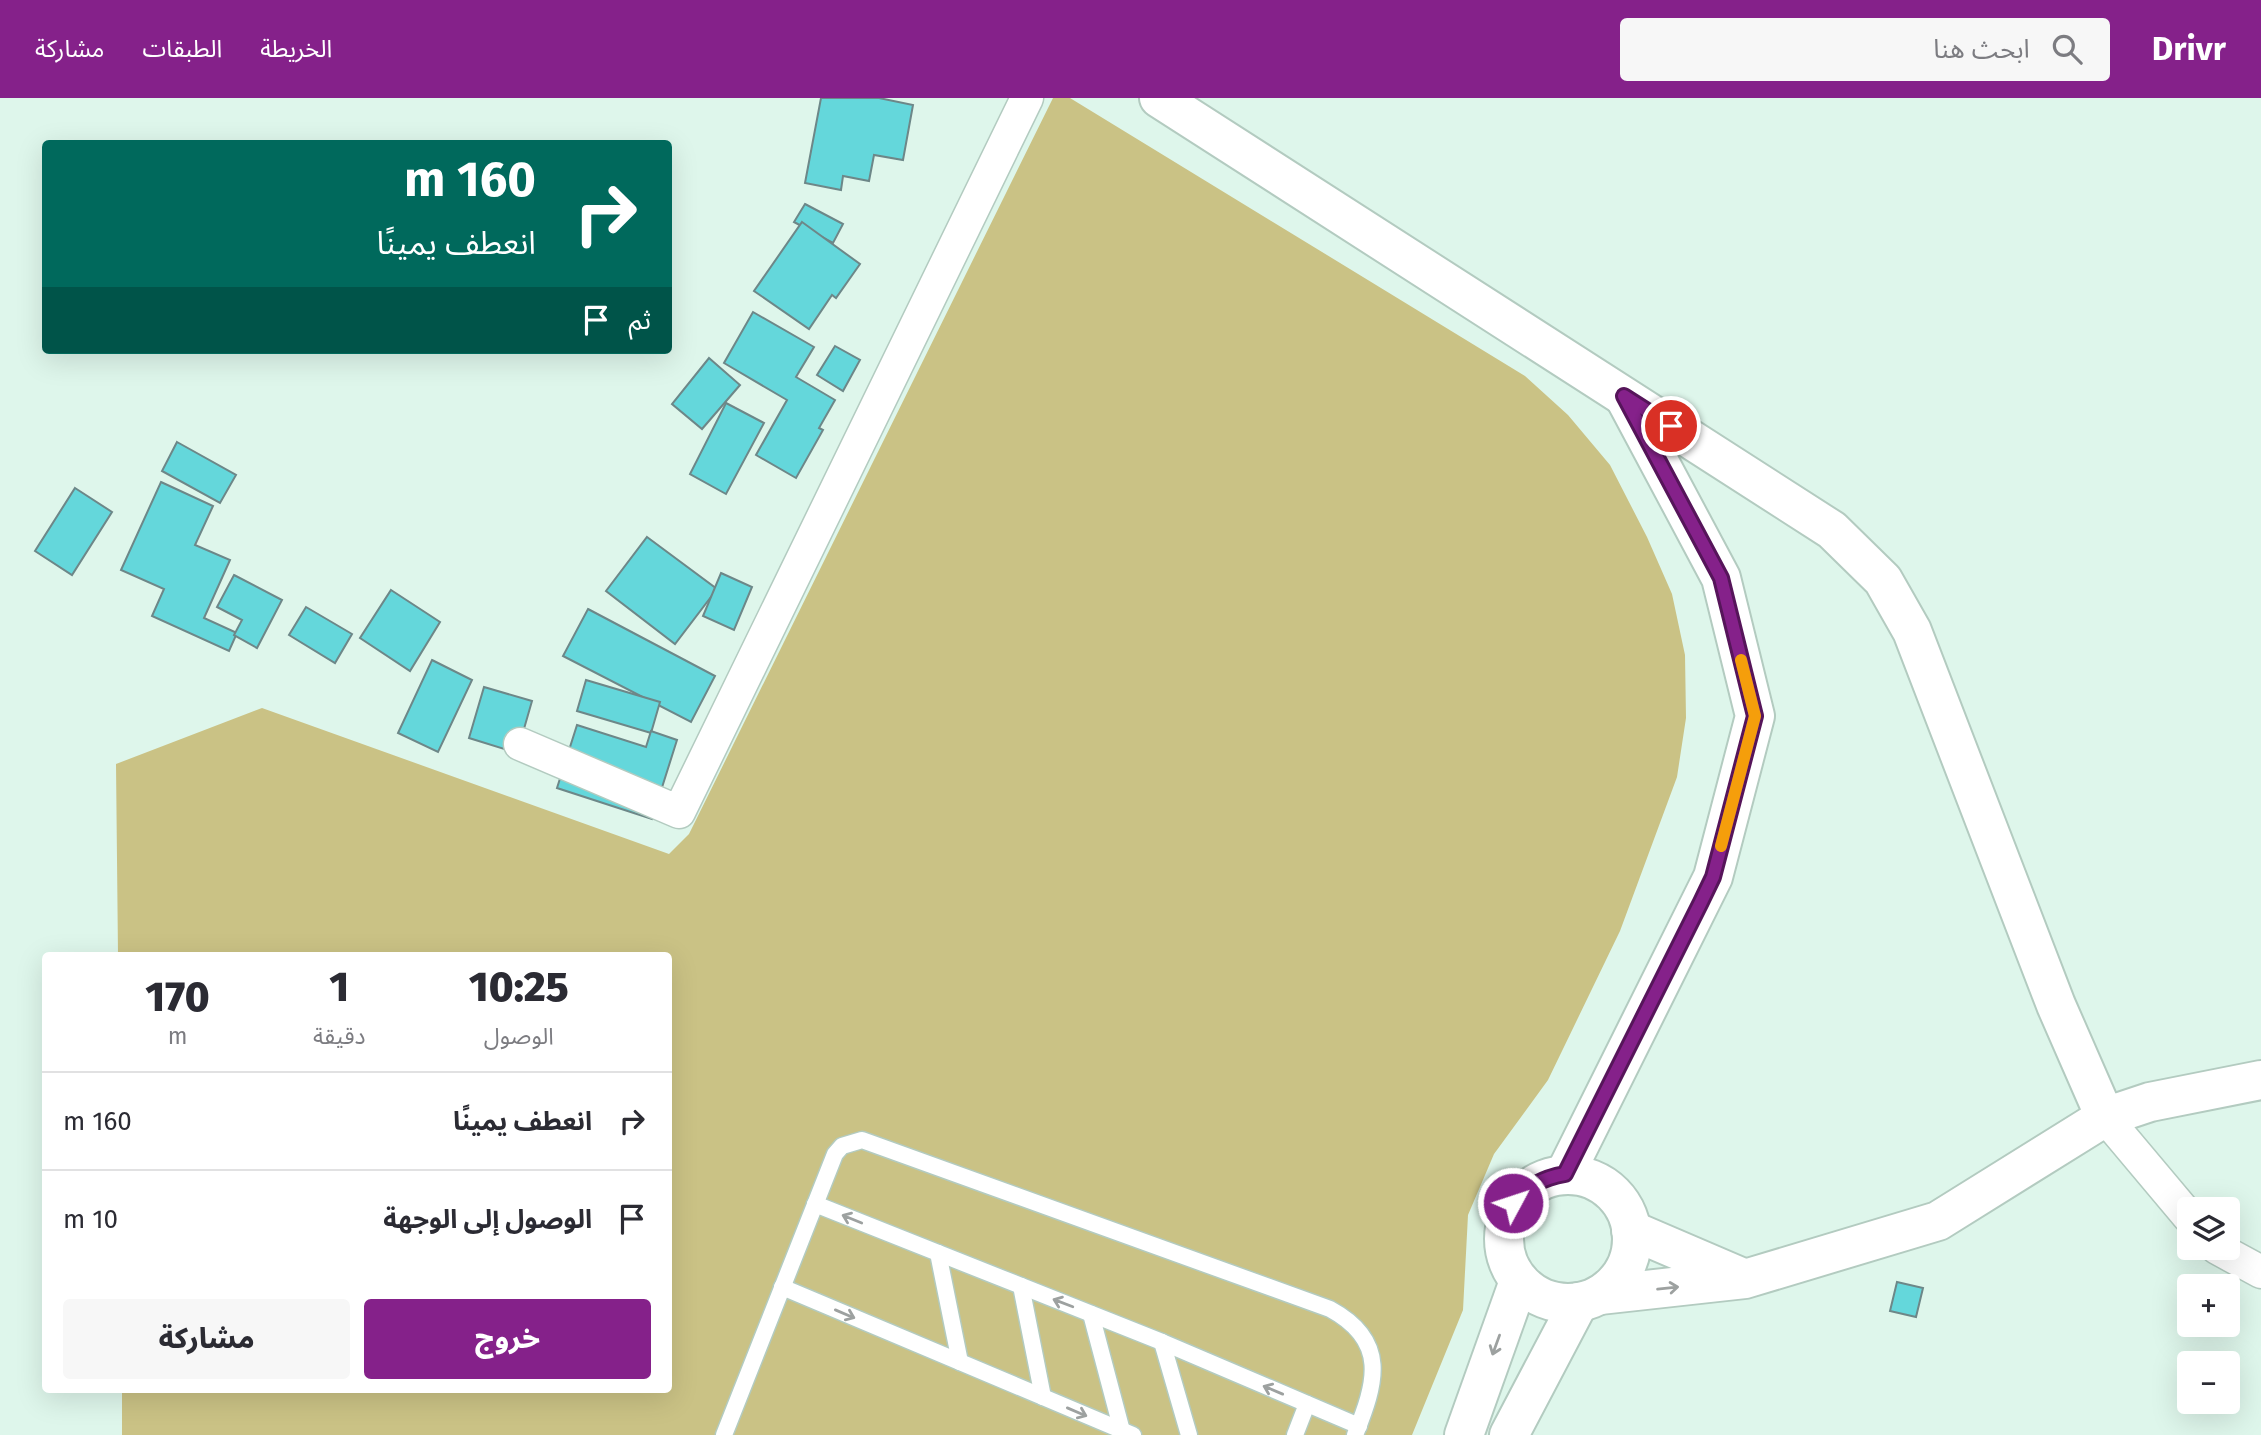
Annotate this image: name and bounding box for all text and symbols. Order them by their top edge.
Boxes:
search box [1620,18,2110,81]
text: Drivr [2152,29,2226,69]
icon: search [2048,30,2086,68]
text: ابحث هنا [1933,34,2030,65]
text: مشاركة [35,35,104,63]
text: الطبقات [142,35,222,63]
text: الخريطة [260,35,332,63]
text: 160 m [404,150,536,209]
icon: right [560,168,651,259]
text: انعطف يمينًا [376,224,536,262]
icon: arrive [577,301,615,339]
text: ثم [629,305,651,336]
pin [1641,396,1701,456]
icon: arrive [1652,407,1690,445]
text: 1 [329,962,349,1012]
text: 10:25 [469,962,569,1012]
text: 170 [145,972,210,1022]
text: m [168,1022,187,1050]
text: دقيقة [313,1022,365,1050]
text: الوصول [484,1022,554,1050]
icon: right [613,1102,651,1140]
text: 160 m [63,1106,132,1137]
text: انعطف يمينًا [453,1106,592,1137]
position arrow [1476,1166,1550,1240]
map controls [2177,1197,2240,1414]
button: layers [2177,1197,2240,1260]
icon: arrive [613,1200,651,1238]
text: 10 m [63,1204,118,1235]
text: الوصول إلى الوجهة [383,1204,592,1235]
one-way arrow [841,1211,863,1224]
button: + [2177,1274,2240,1337]
one-way arrow [1656,1281,1679,1294]
one-way arrow [1053,1295,1075,1308]
button: مشاركة [63,1299,350,1379]
button: خروج [364,1299,651,1379]
one-way arrow [834,1308,856,1321]
one-way arrow [1489,1334,1501,1356]
button: − [2177,1351,2240,1414]
one-way arrow [1263,1382,1285,1395]
one-way arrow [1066,1406,1088,1419]

